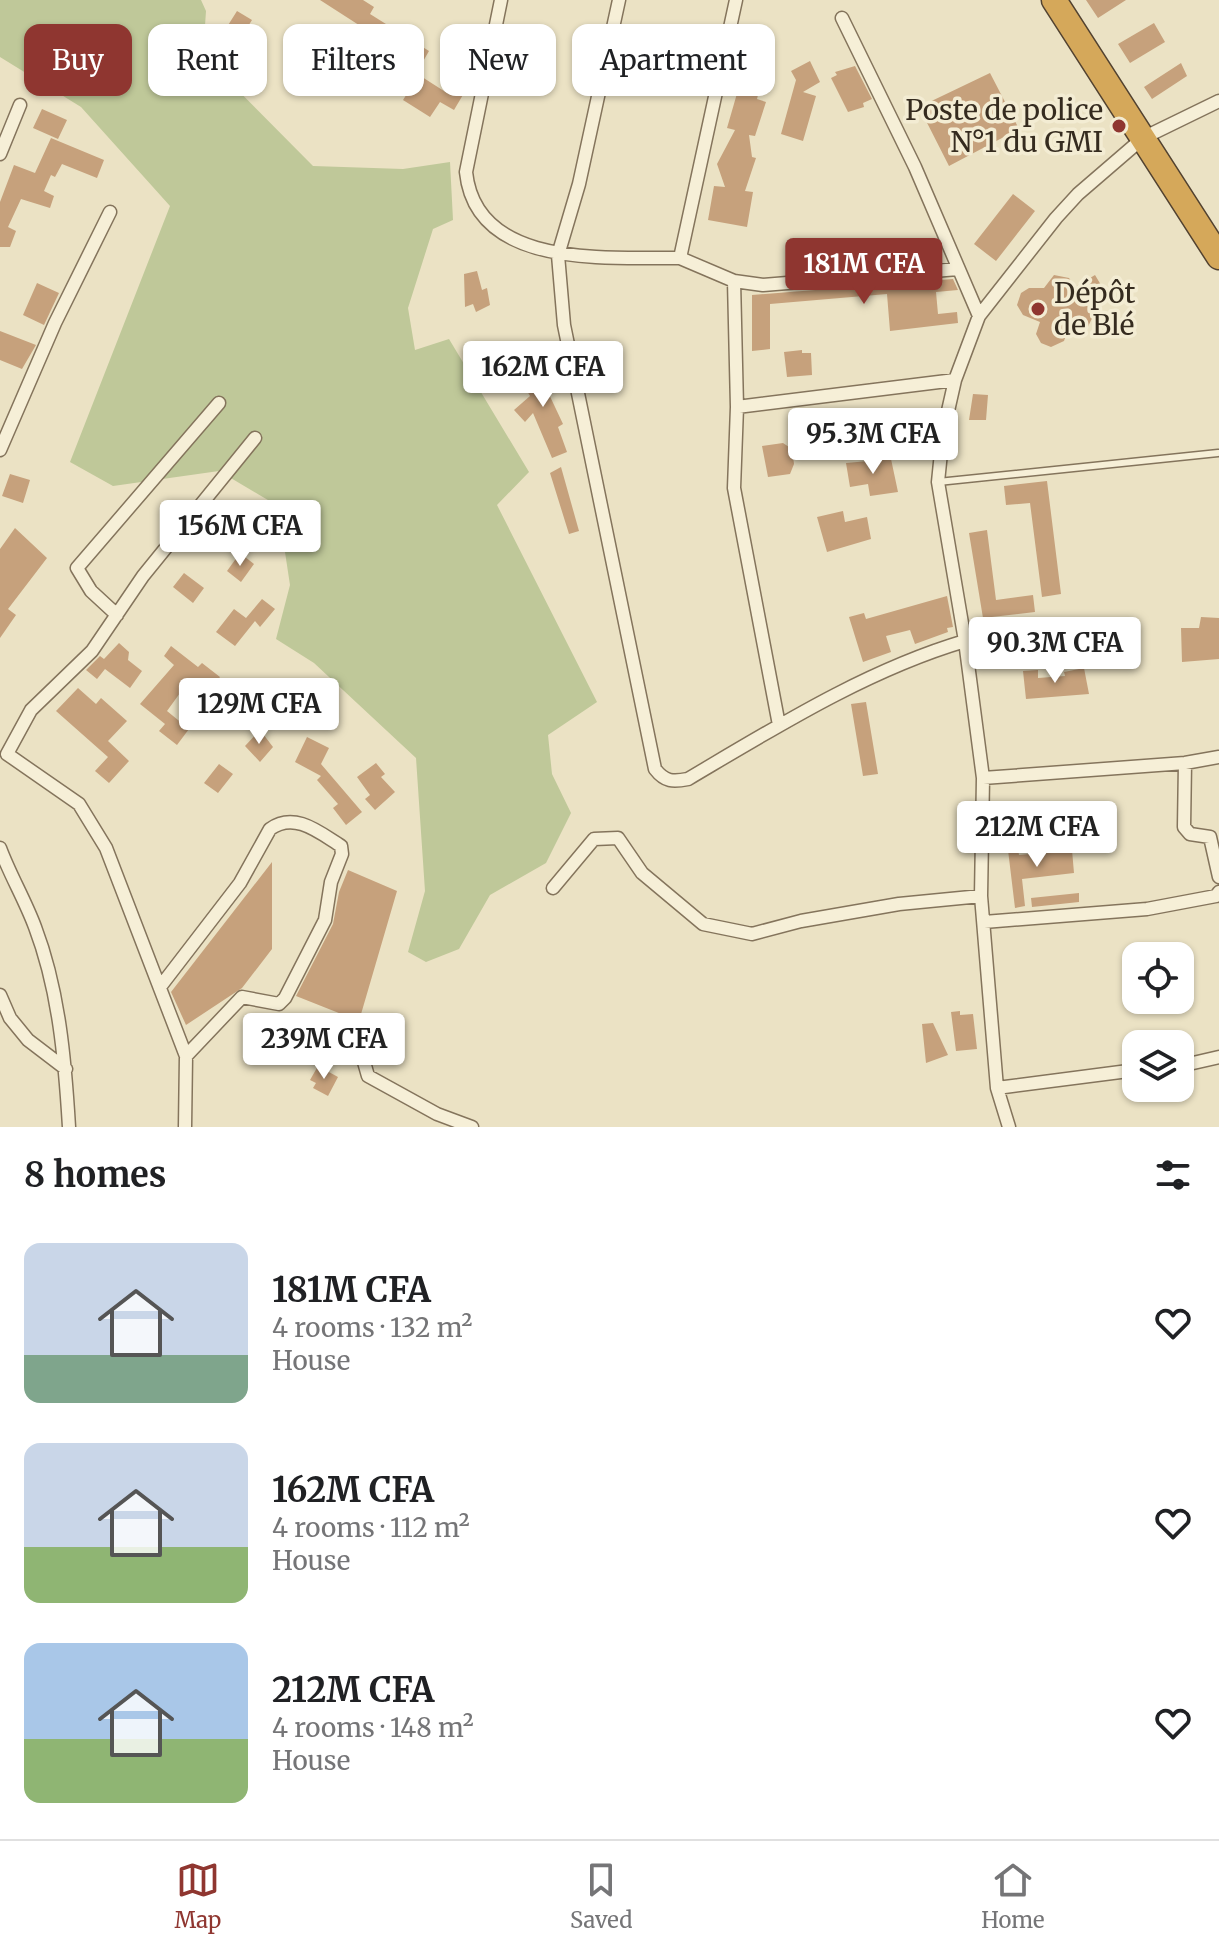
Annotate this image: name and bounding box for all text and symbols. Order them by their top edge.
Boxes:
chip: Buy [24,24,132,96]
chip: Rent [148,24,267,96]
chip: Filters [283,24,424,96]
chip: New [440,24,556,96]
chip: Apartment [572,24,775,96]
place label: Poste de police N°1 du GMI [905,92,1103,160]
marker: Poste de police N°1 du GMI [1110,117,1128,135]
pin: 181M CFA [781,238,947,306]
text: 181M CFA [803,247,925,280]
place label: Dépôt de Blé [1054,275,1135,343]
marker: Dépôt de Blé [1029,300,1047,318]
pin: 162M CFA [460,341,626,409]
text: 162M CFA [481,350,605,383]
pin: 95.3M CFA [781,408,965,476]
text: 95.3M CFA [806,417,940,450]
pin: 156M CFA [157,500,323,568]
text: 156M CFA [178,509,302,542]
pin: 90.3M CFA [963,617,1147,685]
text: 90.3M CFA [987,626,1123,659]
pin: 129M CFA [176,678,342,746]
text: 129M CFA [197,687,321,720]
pin: 212M CFA [954,801,1120,869]
text: 212M CFA [975,810,1099,843]
map controls [1122,942,1194,1102]
button: locate [1122,942,1194,1014]
pin: 239M CFA [241,1013,407,1081]
text: 239M CFA [261,1022,387,1055]
button: layers [1122,1030,1194,1102]
icon: filters [1151,1153,1195,1197]
text: 8 homes [24,1154,166,1196]
text: 181M CFA [272,1269,431,1311]
icon: home [88,1275,184,1371]
icon: heart [1151,1301,1195,1345]
text: 4 rooms · 132 m² [272,1311,472,1344]
text: House [272,1344,350,1377]
text: 162M CFA [272,1469,434,1511]
icon: home [88,1475,184,1571]
icon: heart [1151,1501,1195,1545]
text: 4 rooms · 112 m² [272,1511,470,1544]
text: House [272,1544,350,1577]
text: 212M CFA [272,1669,434,1711]
icon: home [88,1675,184,1771]
icon: heart [1151,1701,1195,1745]
text: 4 rooms · 148 m² [272,1711,474,1744]
text: House [272,1744,350,1777]
tab: Map [174,1858,221,1934]
tab: Saved [570,1858,632,1934]
tab: Home [981,1858,1045,1934]

